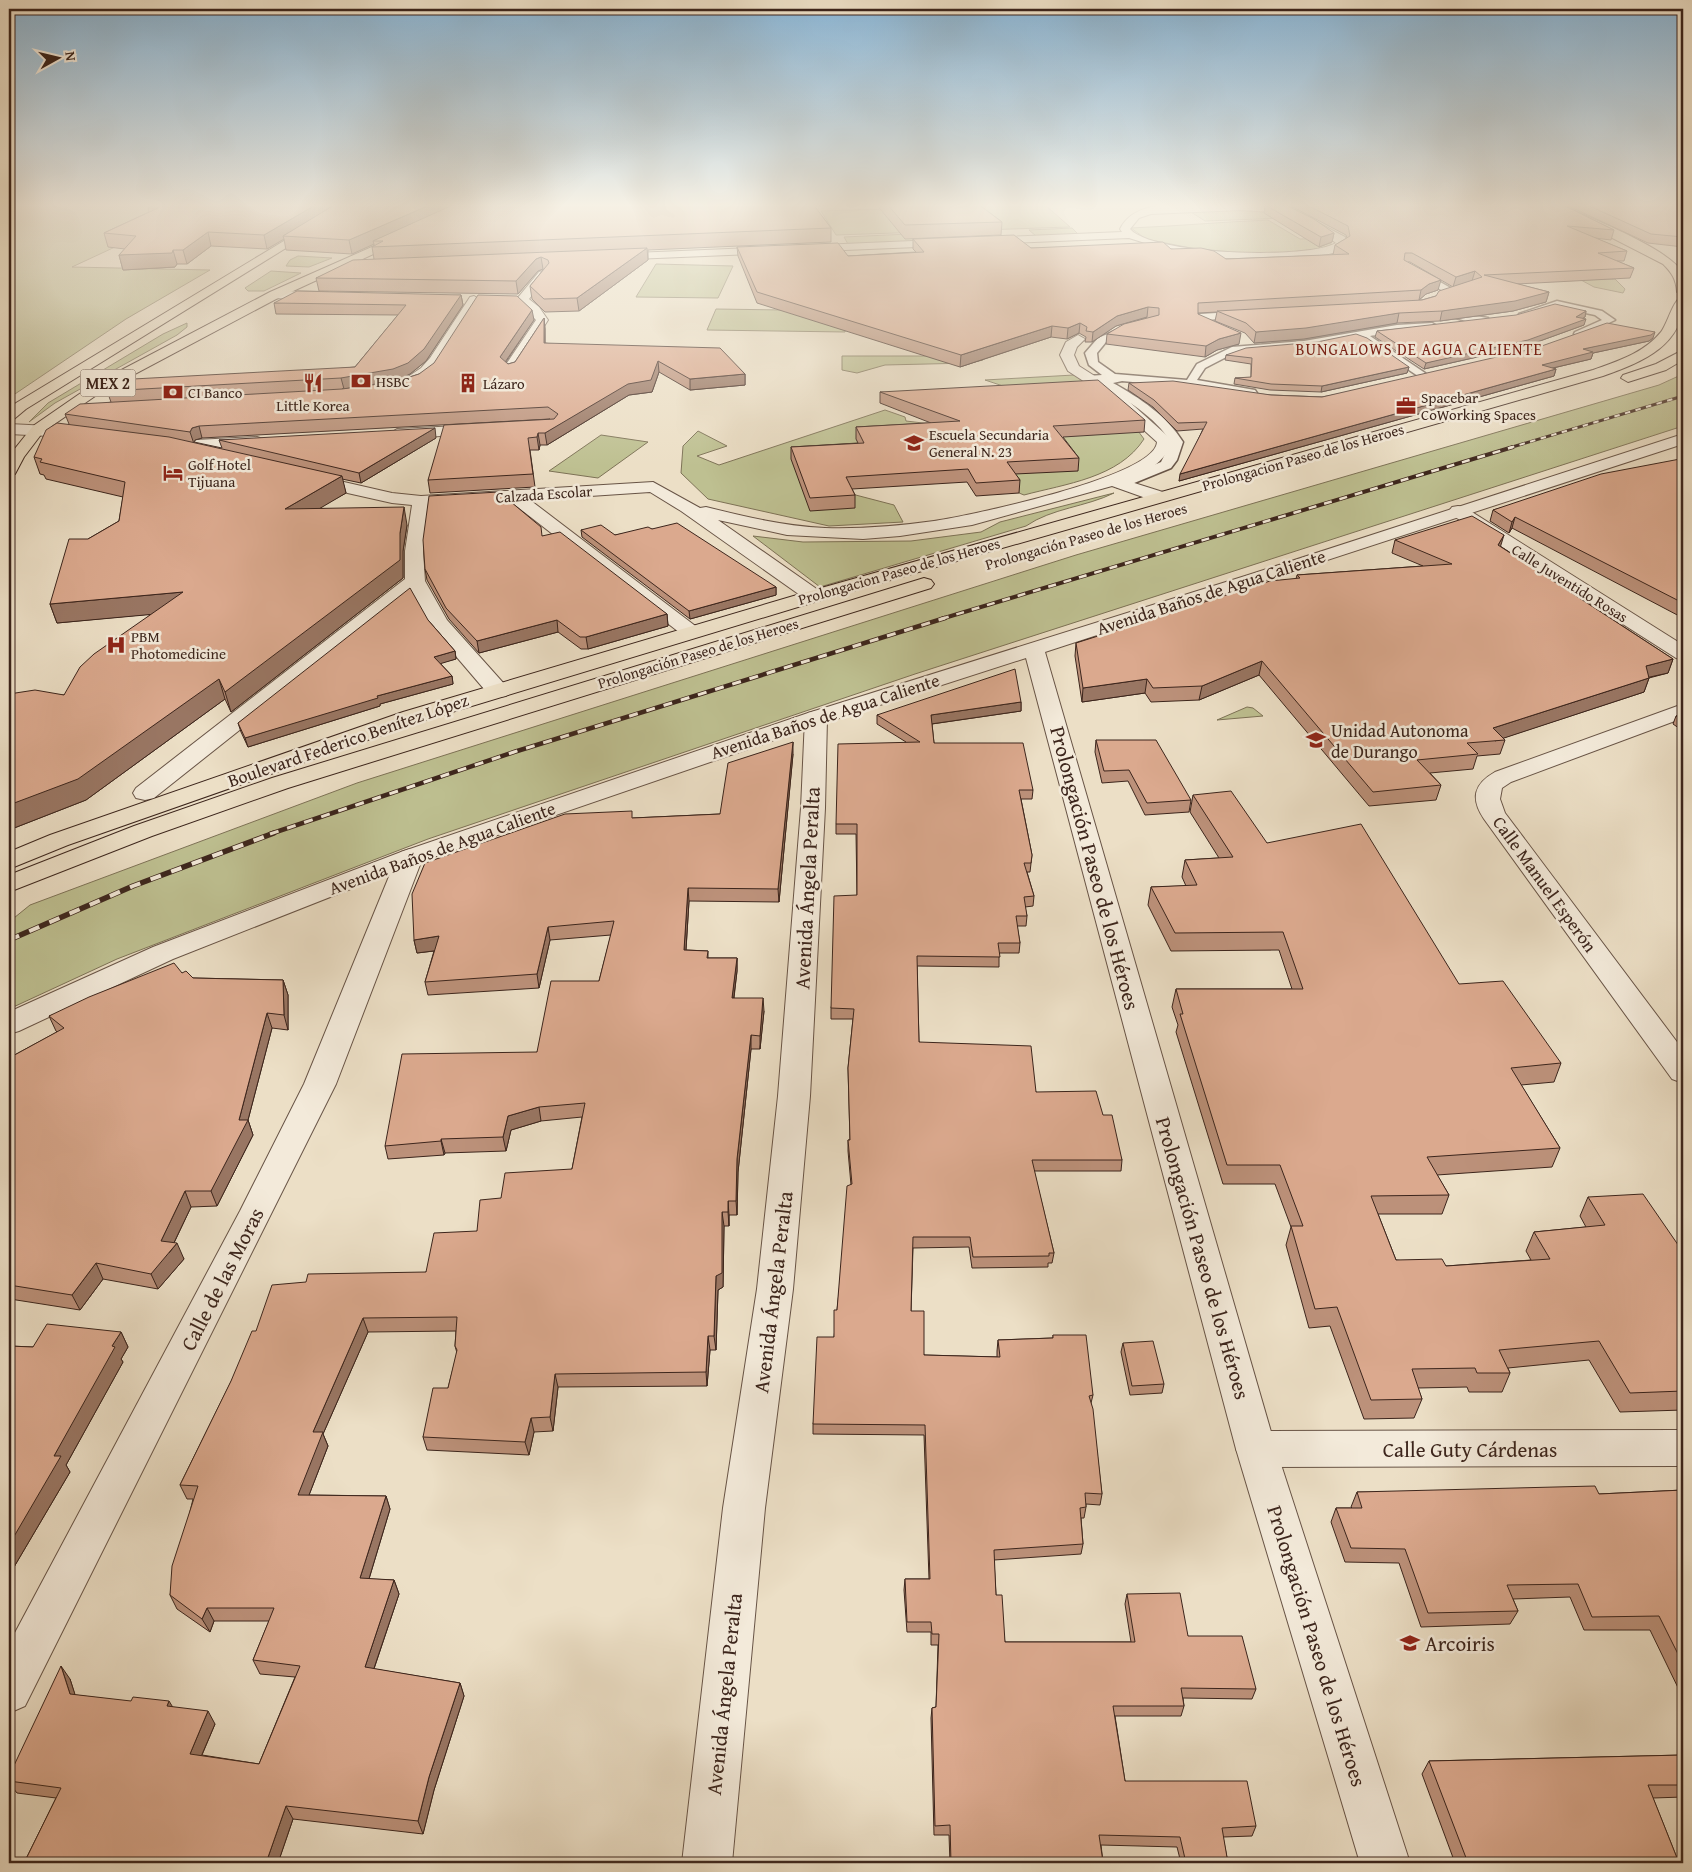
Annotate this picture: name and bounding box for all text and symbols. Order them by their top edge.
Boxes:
north arrow [32,32,82,82]
text: N [60,50,82,63]
district label: BUNGALOWS DE AGUA CALIENTE [1295,337,1543,361]
road number: MEX 2 [80,369,136,396]
bank icon: HSBC [350,370,372,392]
place label: HSBC [376,371,410,392]
restaurant icon: Little Korea [302,372,324,394]
building icon: Lázaro [457,372,479,394]
place label: Lázaro [483,373,525,394]
bank icon: CI Banco [162,381,184,403]
place label: CI Banco [188,382,243,403]
place label: Spacebar CoWorking Spaces [1421,387,1536,425]
place label: Little Korea [276,395,350,416]
office icon: Spacebar CoWorking Spaces [1395,395,1417,417]
street label: Prolongacion Paseo de los Heroes [1200,418,1406,496]
place label: Escuela Secundaria General N. 23 [929,424,1049,462]
school or university icon: Escuela Secundaria General N. 23 [903,432,925,454]
place label: Golf Hotel Tijuana [188,454,251,492]
hotel icon: Golf Hotel Tijuana [162,462,184,484]
street label: Calzada Escolar [495,480,593,508]
street label: Prolongación Paseo de los Heroes [983,497,1189,575]
street label: Prolongacion Paseo de los Heroes [796,532,1002,610]
street label: Calle Juventido Rosas [1508,539,1632,627]
street label: Avenida Baños de Agua Caliente [1093,542,1329,642]
street label: Prolongación Paseo de los Heroes [595,612,801,694]
place label: PBM Photomedicine [131,626,226,664]
hospital icon: PBM Photomedicine [105,634,127,656]
street label: Avenida Baños de Agua Caliente [707,666,943,766]
street label: Boulevard Federico Benítez López [224,686,472,794]
place label: Unidad Autonoma de Durango [1331,717,1469,765]
street label: Prolongación Paseo de los Héroes [1042,723,1148,1013]
school or university icon: Unidad Autonoma de Durango [1305,729,1327,751]
street label: Avenida Ángela Peralta [786,786,828,990]
street label: Avenida Baños de Agua Caliente [325,794,559,902]
street label: Calle Manuel Esperón [1486,810,1604,958]
street label: Prolongación Paseo de los Héroes [1148,1113,1258,1403]
street label: Avenida Ángela Peralta [745,1189,801,1395]
street label: Calle de las Moras [173,1202,271,1356]
street label: Calle Guty Cárdenas [1383,1434,1557,1465]
street label: Prolongación Paseo de los Héroes [1259,1502,1375,1790]
street label: Avenida Ángela Peralta [698,1591,750,1797]
place label: Arcoiris [1425,1628,1495,1659]
school or university icon: Arcoiris [1399,1632,1421,1654]

